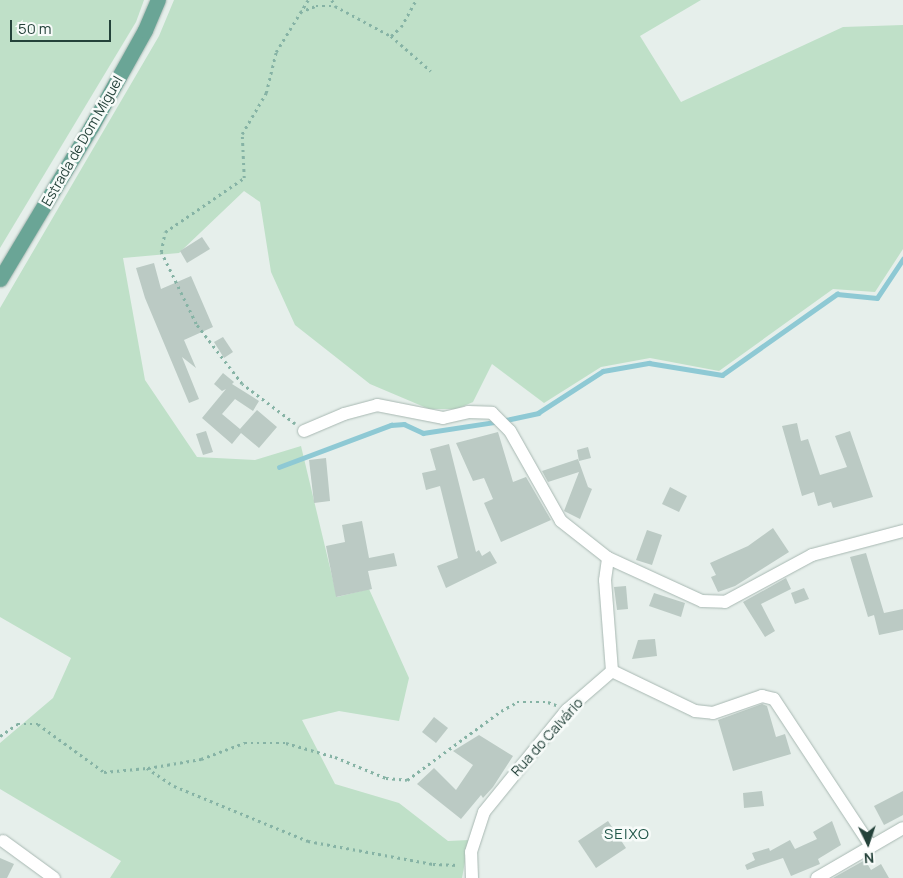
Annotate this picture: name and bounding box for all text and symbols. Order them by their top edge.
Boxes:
scale bar [12,10,114,42]
text: 50 m [18,18,52,39]
street label: Estrada de Dom Miguel [38,73,126,209]
street label: Rua do Calvário [508,695,586,779]
north arrow [843,818,893,868]
district label: SEIXO [603,825,651,843]
text: N [863,849,875,868]

